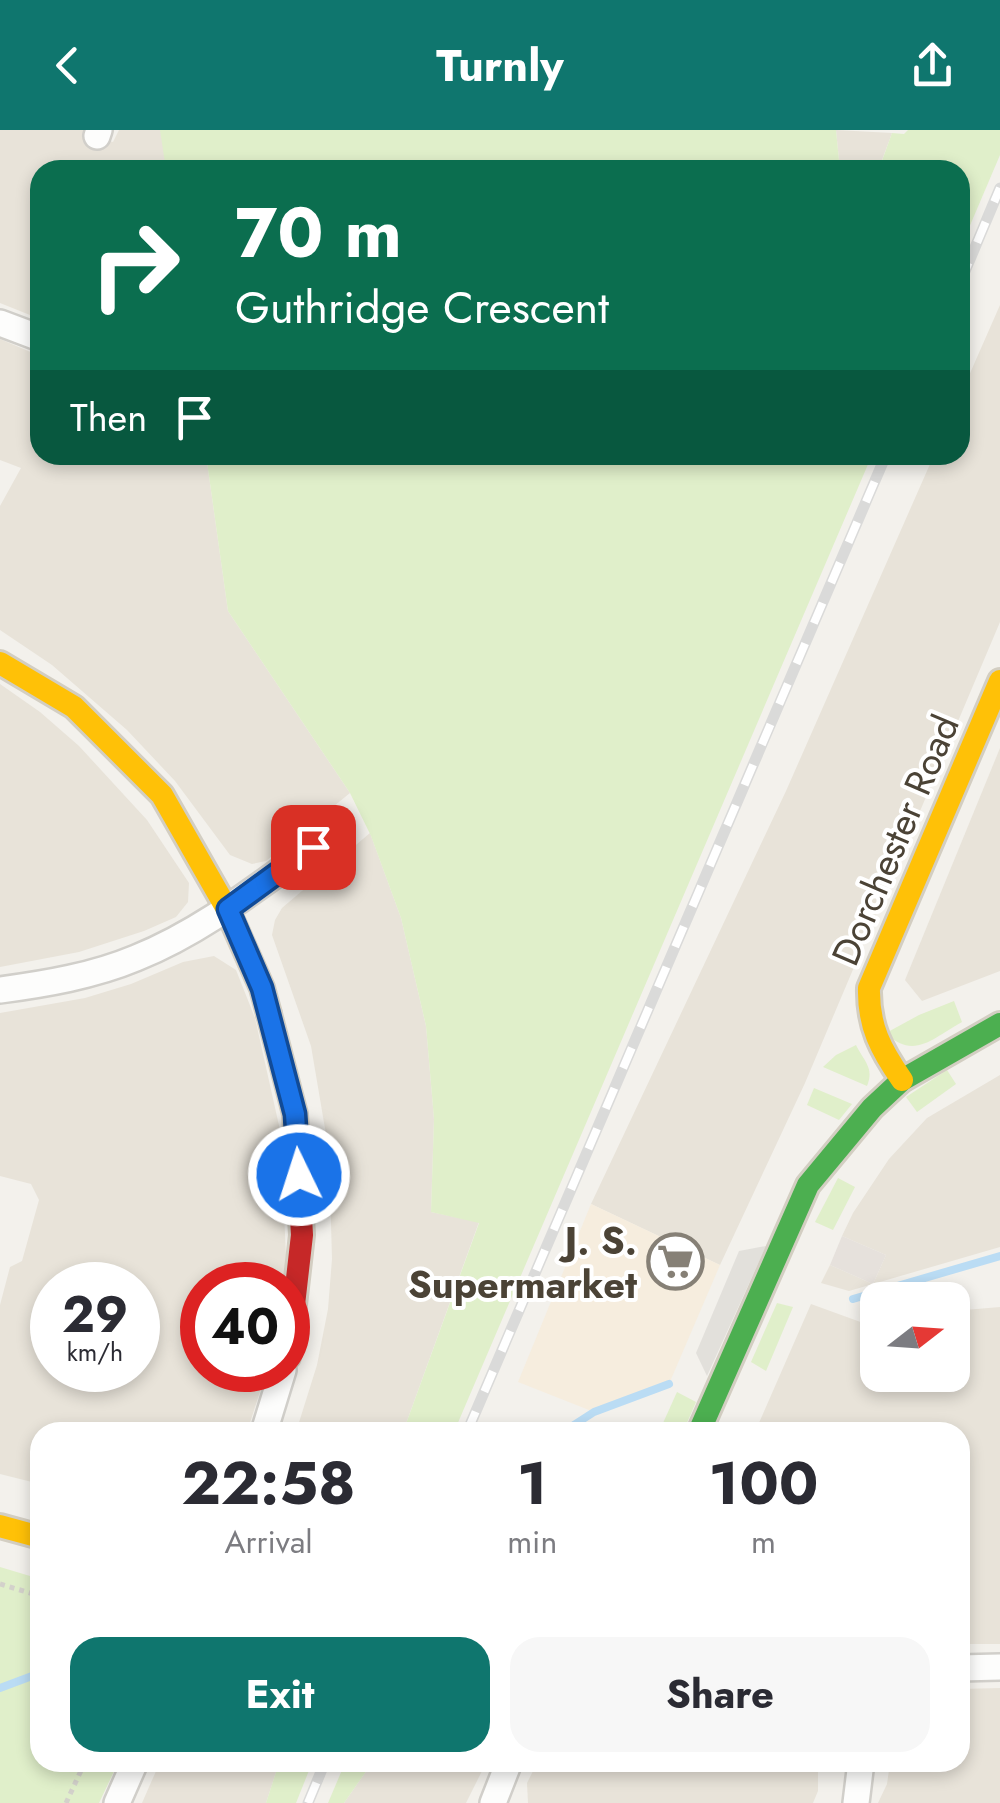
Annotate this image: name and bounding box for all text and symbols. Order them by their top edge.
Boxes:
text: Turnly [436,33,564,98]
icon: back [40,38,95,93]
icon: share [905,38,960,93]
text: 70 m [235,182,402,283]
icon: right [70,200,200,330]
text: Guthridge Crescent [235,275,609,340]
text: Then [70,390,147,445]
icon: arrive [167,390,222,445]
street label: Dorchester Road [817,706,973,974]
pin [271,805,356,890]
icon: arrive [286,820,341,875]
position arrow [247,1123,351,1227]
place label: J. S. Supermarket [408,1213,637,1312]
supermarket icon: J. S. Supermarket [646,1232,706,1292]
speed limit sign: 40 [180,1262,310,1392]
text: 29 [62,1278,128,1351]
north arrow [860,1282,970,1392]
map controls [860,1282,970,1392]
text: km/h [67,1334,123,1370]
text: 22:58 [181,1440,356,1527]
text: 1 [517,1440,547,1527]
text: 100 [709,1440,819,1527]
text: Arrival [224,1519,313,1565]
text: min [507,1519,557,1565]
text: m [751,1519,776,1565]
button: Exit [70,1637,490,1752]
button: Share [510,1637,930,1752]

